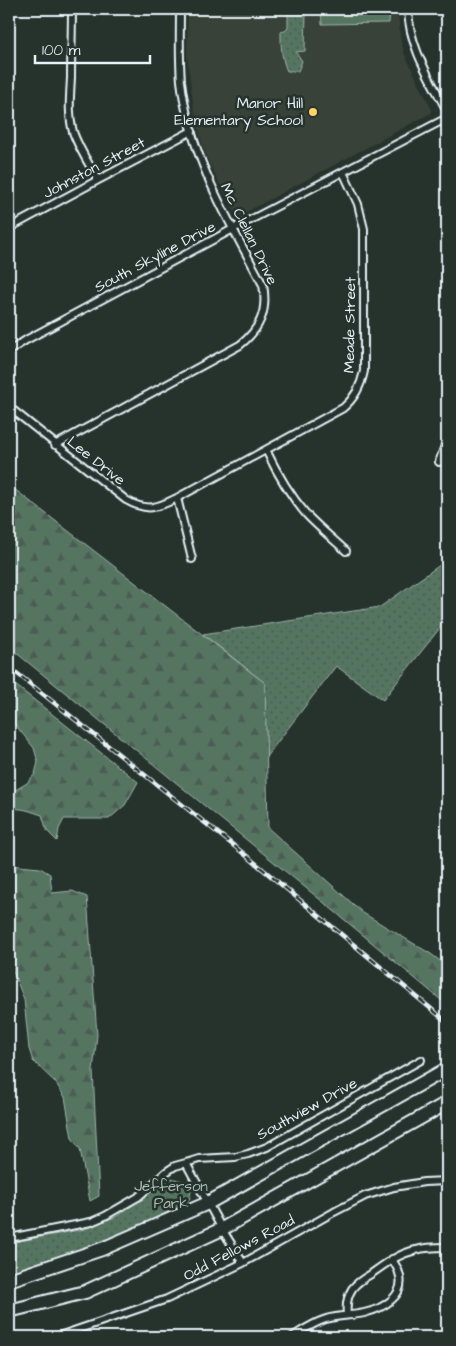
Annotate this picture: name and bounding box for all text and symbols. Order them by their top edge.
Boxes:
scale bar [35,32,150,64]
text: 100 m [42,40,81,61]
place label: Manor Hill Elementary School [174,93,303,132]
marker: Manor Hill Elementary School [307,106,319,118]
street label: Johnston Street [39,132,149,204]
street label: Mc Clellan Drive [215,179,283,289]
street label: South Skyline Drive [91,216,220,299]
street label: Meade Street [339,277,361,373]
street label: Lee Drive [62,432,130,490]
street label: Southview Drive [253,1073,361,1145]
park label: Jefferson Park [134,1176,208,1214]
street label: Odd Fellows Road [180,1210,299,1286]

